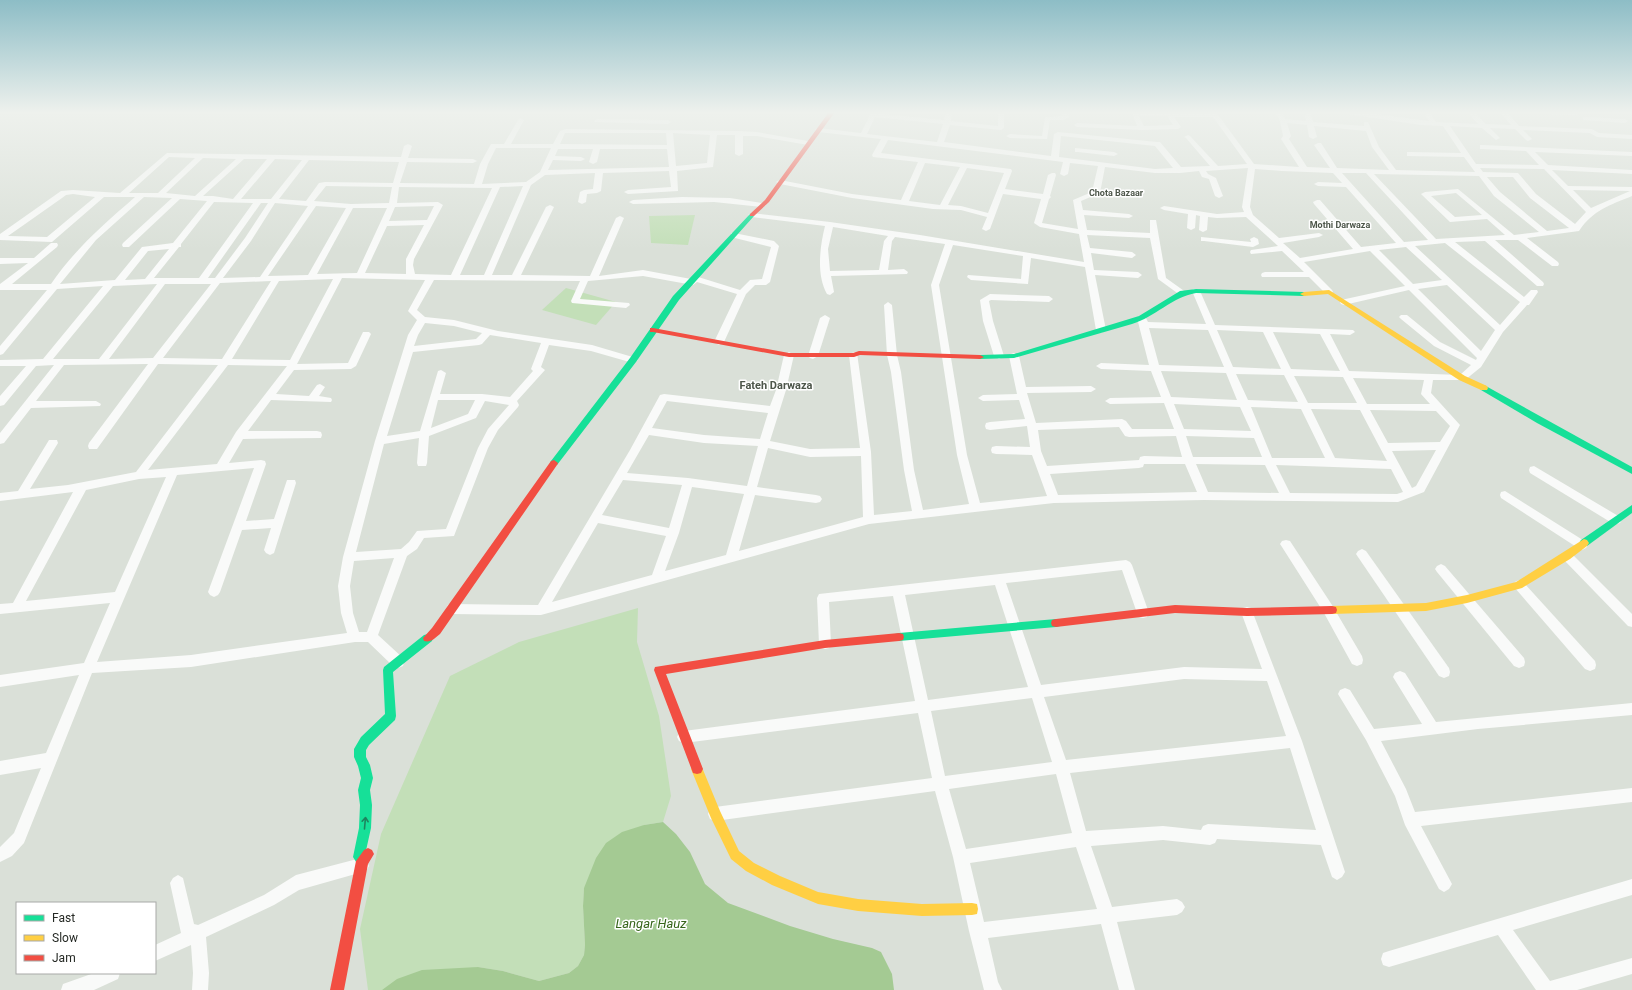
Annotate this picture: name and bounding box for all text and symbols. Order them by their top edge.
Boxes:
district label: Chota Bazaar [1089,188,1144,198]
district label: Mothi Darwaza [1310,220,1370,230]
district label: Fateh Darwaza [740,379,813,392]
one-way arrow [361,817,368,830]
legend [16,902,156,974]
text: Fast [52,911,75,925]
water label: Langar Hauz [615,916,687,931]
text: Slow [52,931,78,945]
text: Jam [52,951,76,965]

